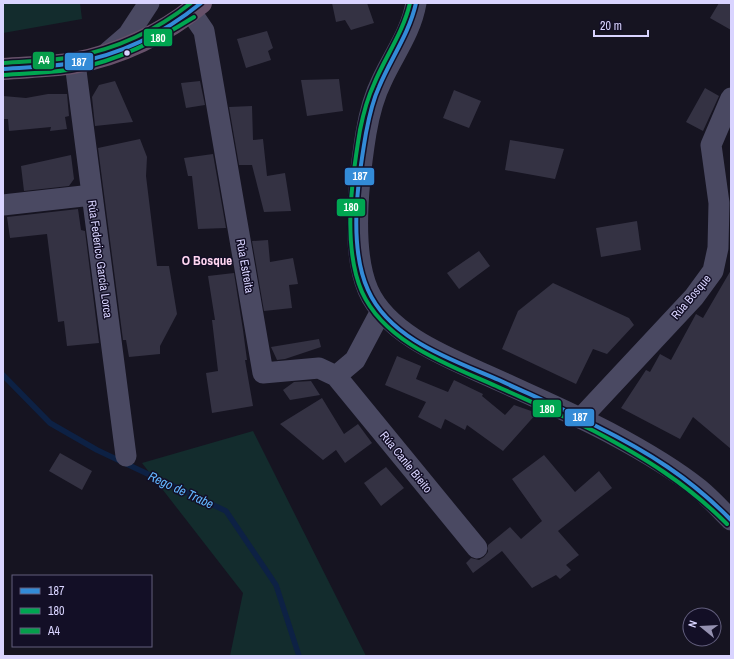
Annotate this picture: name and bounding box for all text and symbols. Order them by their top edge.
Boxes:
scale bar [594,12,648,38]
text: 20 m [600,18,622,34]
line badge: 180 [143,28,173,47]
text: 180 [150,31,166,45]
unlabelled marker [122,48,132,58]
line badge: A4 [32,51,55,70]
line badge: 187 [64,52,94,71]
text: A4 [38,53,50,67]
text: 187 [71,55,87,69]
line badge: 187 [344,167,375,186]
text: 187 [352,169,368,183]
line badge: 180 [336,198,366,217]
street label: Rúa Federico García Lorca [84,199,116,319]
text: 180 [343,200,359,214]
street label: Rúa Estreita [232,238,258,295]
district label: O Bosque [182,252,232,269]
street label: Rúa Bosque [667,271,715,323]
line badge: 180 [532,399,562,418]
text: 180 [539,402,555,416]
line badge: 187 [564,408,595,427]
text: 187 [572,410,588,424]
street label: Rúa Canle Bieito [376,428,436,496]
water label: Rego de Trabe [146,467,217,513]
legend [12,575,152,647]
text: 187 [48,583,65,599]
text: 180 [48,603,64,619]
north arrow [682,607,722,647]
text: N [685,619,700,629]
text: A4 [47,623,61,639]

